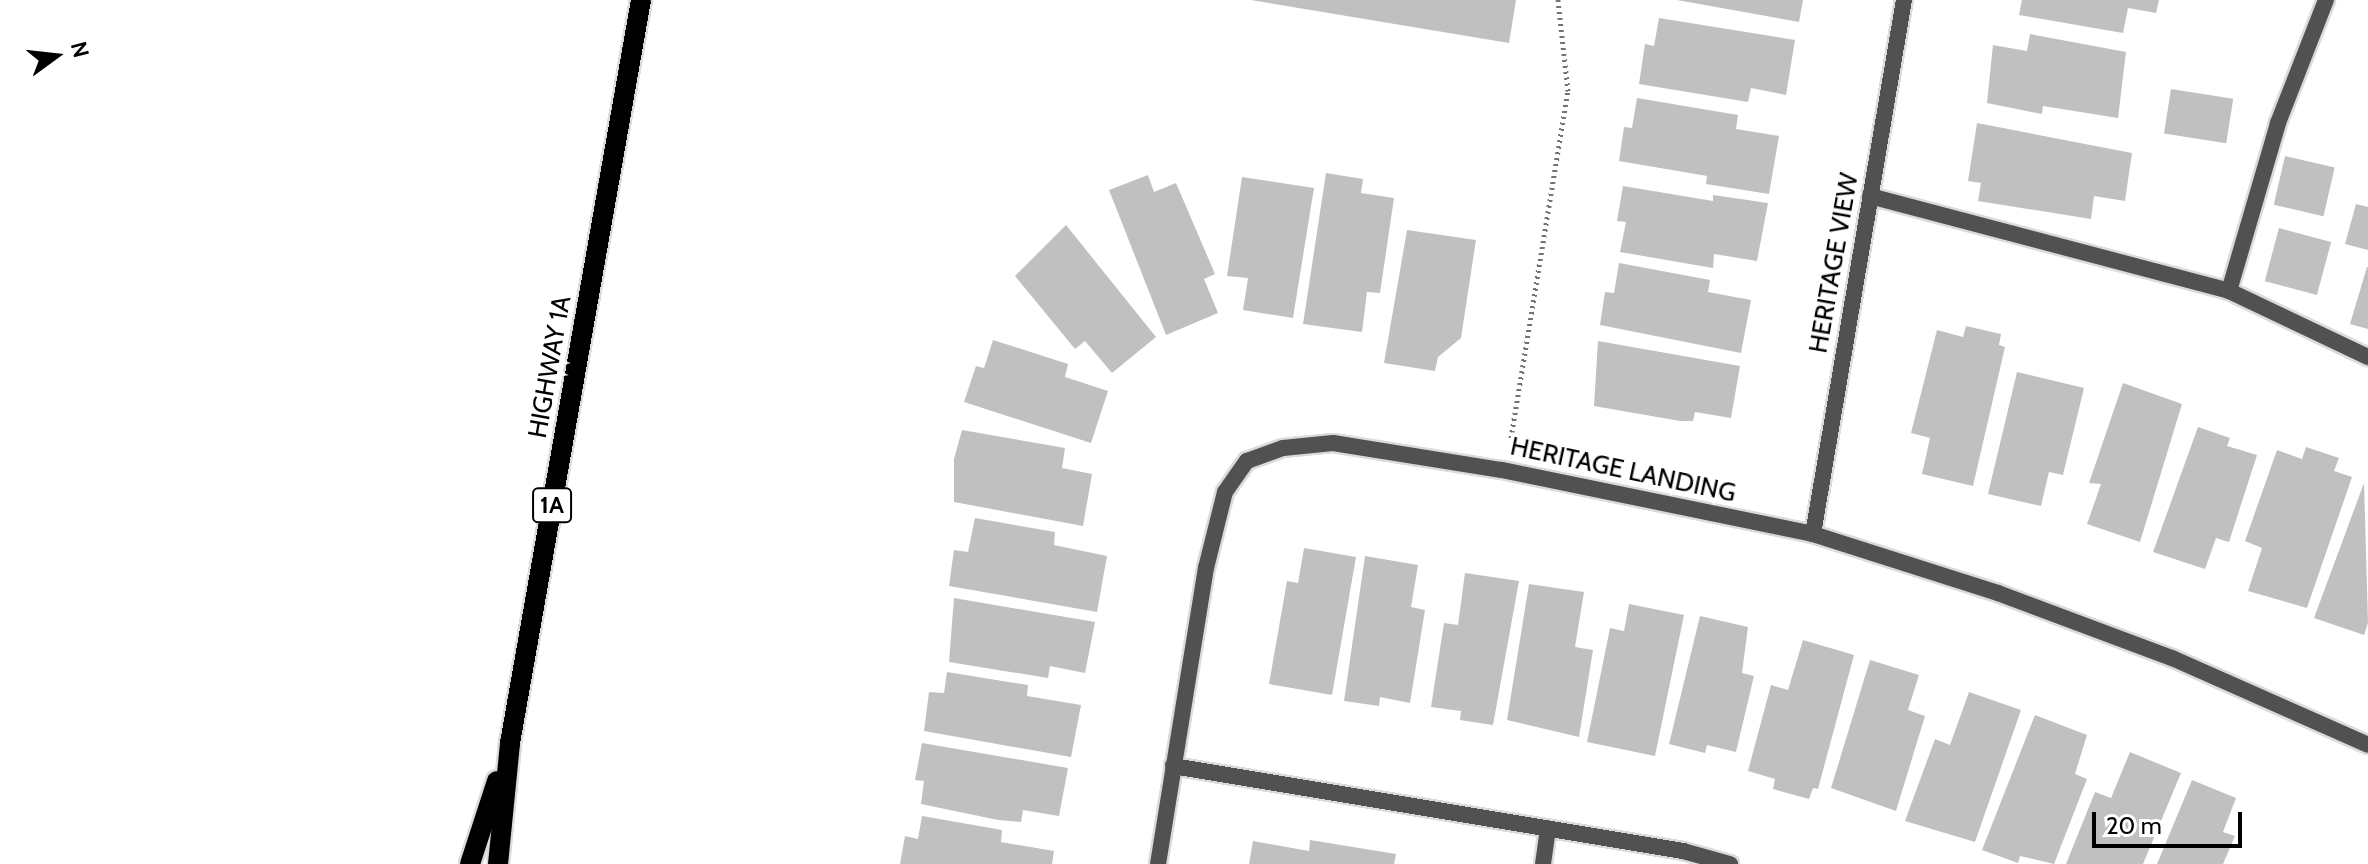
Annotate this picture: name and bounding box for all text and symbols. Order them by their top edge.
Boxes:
north arrow [16,16,96,96]
text: N [65,39,95,61]
street label: HERITAGE VIEW [1803,170,1865,356]
street label: HIGHWAY 1A [522,293,578,441]
street label: HERITAGE LANDING [1507,431,1739,509]
road number: 1A [532,485,572,525]
scale bar [2096,796,2246,846]
text: 20 m [2106,811,2162,840]

